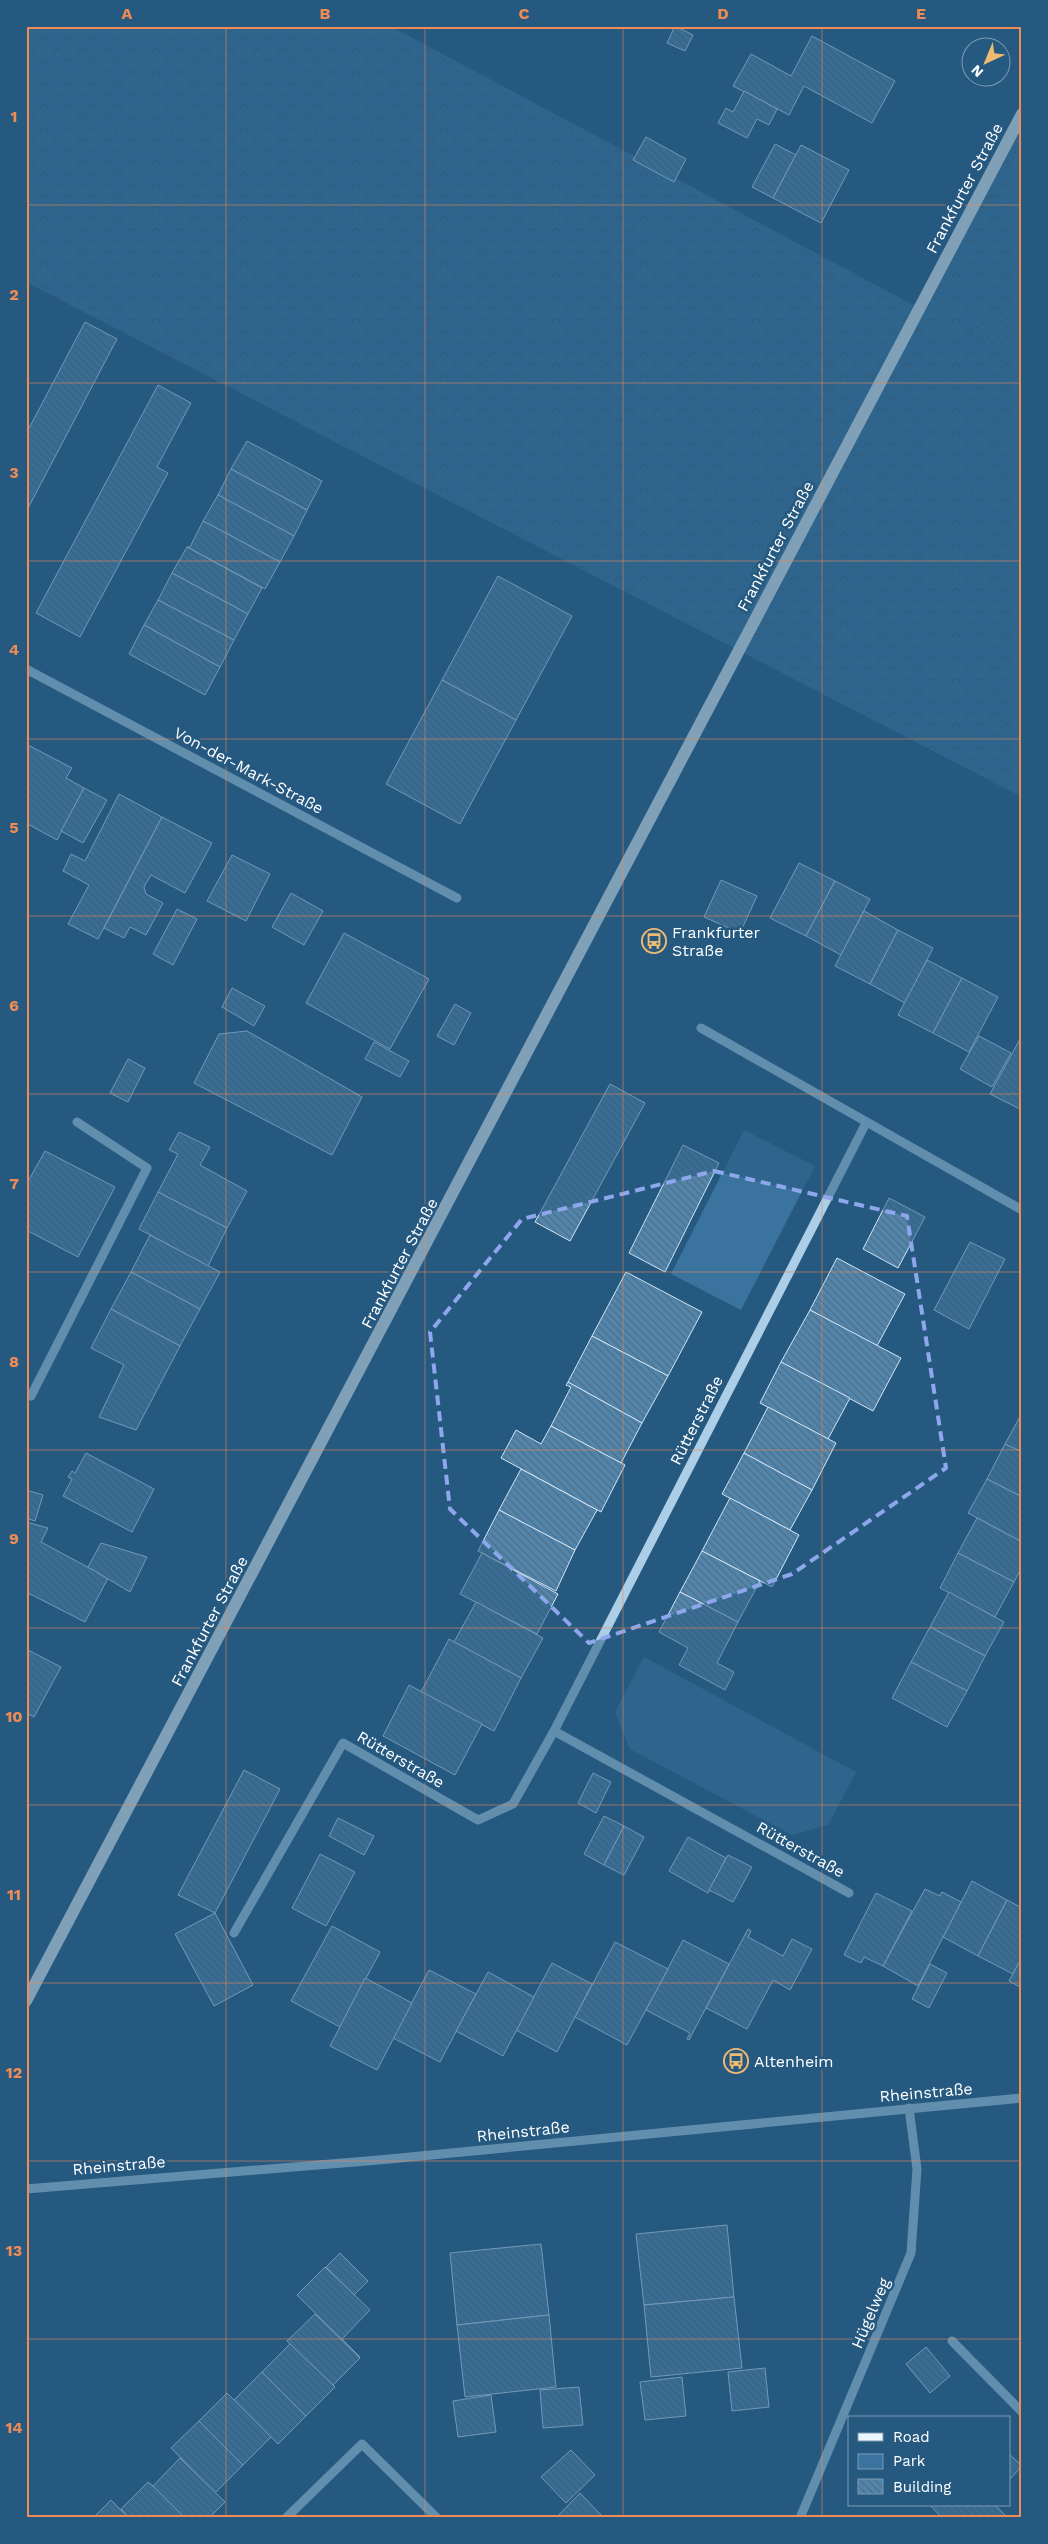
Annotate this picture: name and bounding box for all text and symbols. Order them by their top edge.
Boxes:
text: A [122,4,133,23]
text: B [320,4,331,23]
text: C [519,4,530,23]
text: D [717,4,729,23]
text: E [916,4,926,23]
north arrow [960,38,1010,88]
text: N [968,62,986,81]
text: 1 [11,107,17,126]
street label: Frankfurter Straße [922,120,1007,257]
text: 2 [9,285,19,304]
text: 3 [9,463,19,482]
street label: Frankfurter Straße [733,478,818,615]
text: 4 [9,640,19,659]
street label: Von-der-Mark-Straße [171,723,327,818]
text: 5 [9,818,19,837]
place label: Frankfurter Straße [672,923,761,960]
bus stop icon: Frankfurter Straße [641,928,667,954]
text: 6 [9,996,19,1015]
text: 7 [9,1174,19,1193]
street label: Frankfurter Straße [357,1195,442,1332]
text: 8 [9,1352,19,1371]
street label: Rütterstraße [666,1372,727,1468]
text: 9 [9,1529,19,1548]
street label: Frankfurter Straße [167,1553,252,1690]
text: 10 [5,1707,23,1726]
street label: Rütterstraße [354,1727,448,1792]
street label: Rütterstraße [753,1817,848,1881]
text: 11 [7,1885,21,1904]
bus stop icon: Altenheim [723,2048,749,2074]
place label: Altenheim [754,2052,834,2071]
text: 12 [6,2063,22,2082]
street label: Rheinstraße [879,2079,973,2106]
street label: Rheinstraße [476,2117,571,2146]
street label: Rheinstraße [72,2152,166,2179]
text: 13 [6,2241,22,2260]
street label: Hügelweg [847,2275,894,2351]
legend [848,2416,1010,2506]
text: 14 [5,2418,23,2437]
text: Road [893,2428,930,2446]
text: Park [893,2452,926,2470]
text: Building [893,2478,951,2496]

